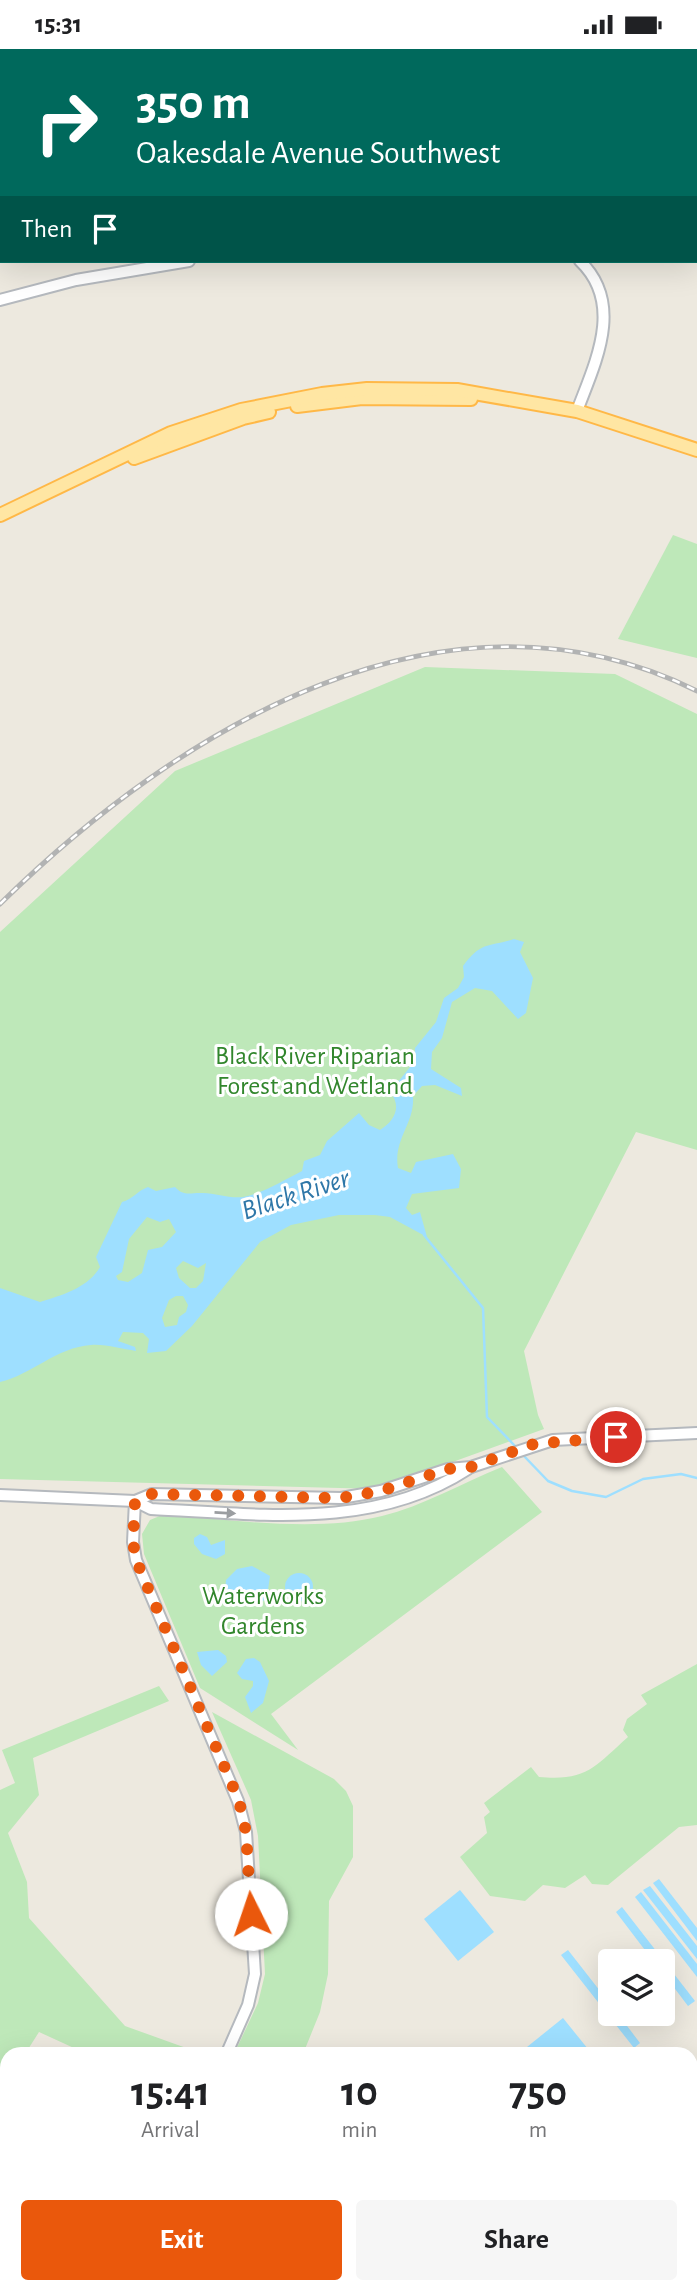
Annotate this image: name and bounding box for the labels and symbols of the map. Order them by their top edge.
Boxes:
park label: Black River Riparian Forest and Wetland [215,1043,415,1099]
water label: Black River [238,1164,354,1225]
pin [586,1407,646,1467]
one-way arrow [215,1507,237,1518]
park label: Waterworks Gardens [202,1583,324,1639]
position arrow [214,1877,288,1951]

